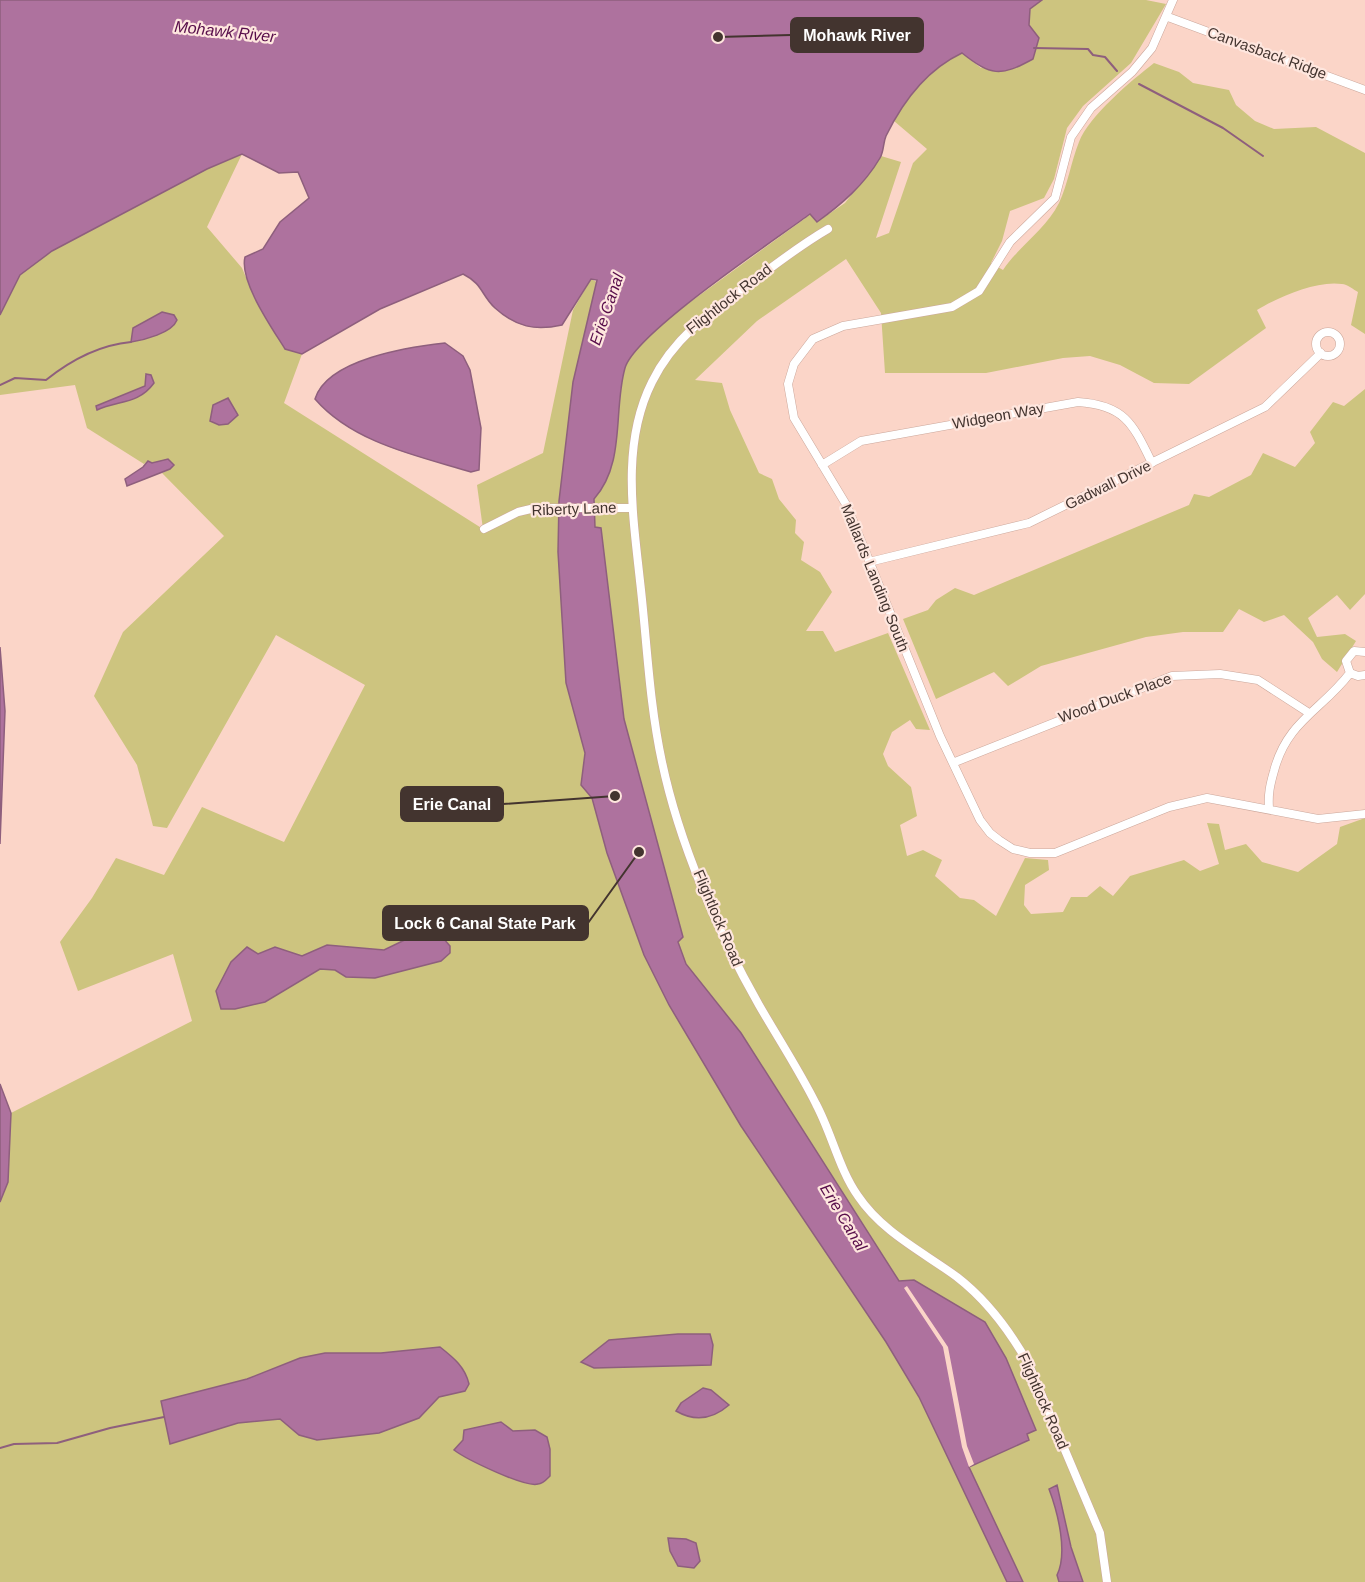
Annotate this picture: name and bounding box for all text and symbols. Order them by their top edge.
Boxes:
water label: Mohawk River [174,18,277,45]
callout: Mohawk River [791,18,923,52]
street label: Canvasback Ridge [1205,23,1329,82]
text: Mohawk River [803,27,911,44]
street label: Flightlock Road [683,260,775,337]
water label: Erie Canal [586,271,627,347]
street label: Widgeon Way [951,399,1046,432]
street label: Gadwall Drive [1062,456,1153,513]
street label: Riberty Lane [531,499,617,518]
street label: Mallards Landing South [838,502,913,654]
street label: Wood Duck Place [1056,669,1174,726]
callout: Erie Canal [401,787,503,821]
text: Erie Canal [413,796,491,813]
street label: Flightlock Road [690,867,746,969]
callout: Lock 6 Canal State Park [383,906,588,940]
text: Lock 6 Canal State Park [394,915,576,932]
water label: Erie Canal [817,1181,870,1254]
street label: Flightlock Road [1015,1350,1072,1451]

